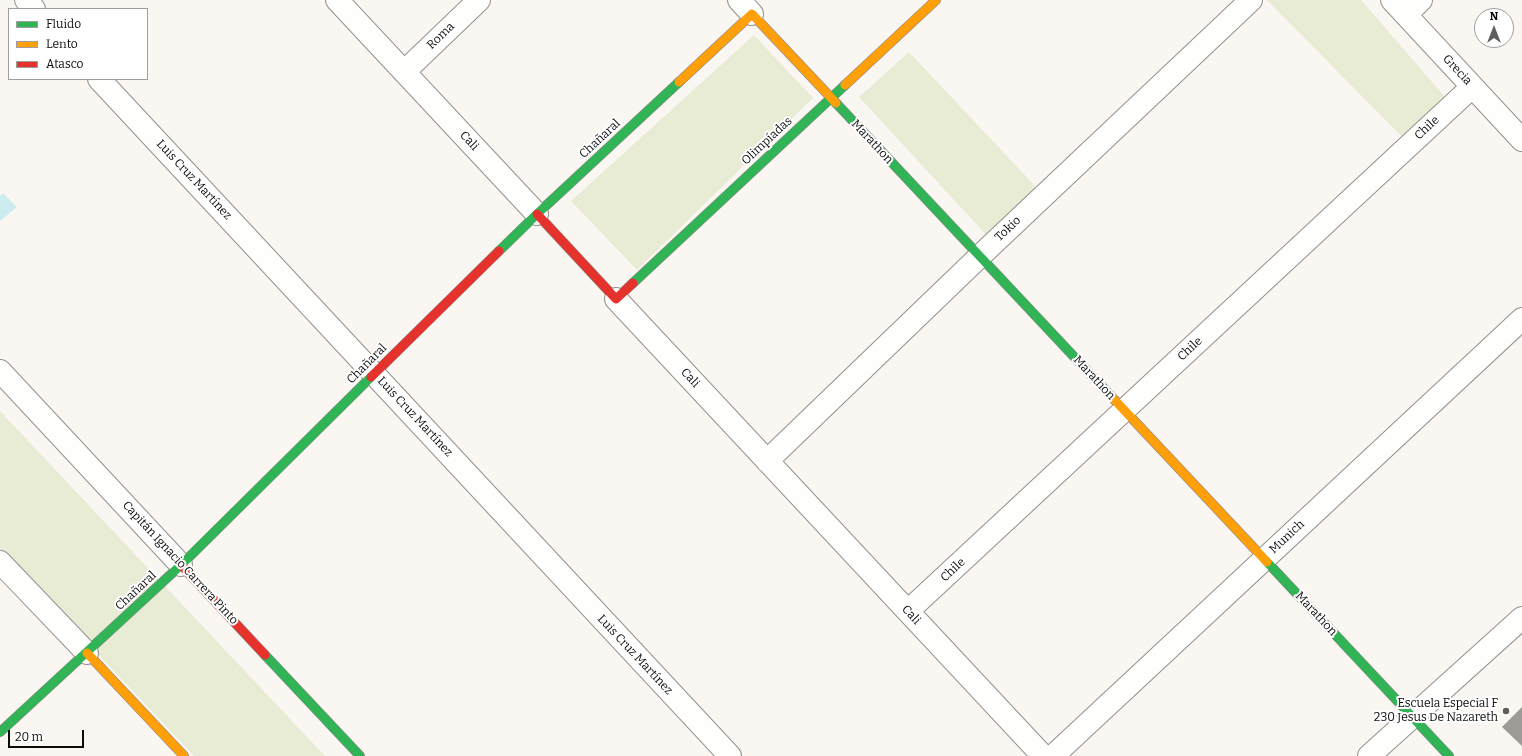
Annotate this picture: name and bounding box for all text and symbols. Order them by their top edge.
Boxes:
legend [8,8,148,80]
north arrow [1474,8,1514,48]
text: N [1490,10,1498,23]
text: Fluido [46,17,81,31]
street label: Roma [424,20,458,52]
text: Lento [46,37,78,51]
street label: Grecia [1439,52,1475,88]
text: Atasco [46,57,84,71]
street label: Chile [1412,113,1442,143]
street label: Olimpíadas [739,114,795,168]
street label: Chañaral [577,117,623,161]
street label: Marathon [848,117,896,167]
street label: Cali [457,128,481,154]
street label: Luis Cruz Martínez [153,137,235,223]
street label: Tokio [992,213,1024,245]
street label: Chile [1175,334,1205,364]
street label: Chañaral [344,341,390,387]
street label: Marathon [1070,353,1118,403]
street label: Cali [678,365,702,391]
street label: Luis Cruz Martínez [374,374,456,460]
street label: Capitán Ignacio Carrera Pinto [119,498,241,628]
street label: Munich [1266,517,1308,557]
street label: Chile [938,555,968,585]
street label: Chañaral [113,569,159,613]
street label: Marathon [1292,589,1340,639]
street label: Cali [899,602,923,628]
street label: Luis Cruz Martínez [594,612,676,698]
place label: Escuela Especial F 230 Jesus De Nazareth [1374,697,1498,725]
marker: Escuela Especial F 230 Jesus De Nazareth [1501,706,1511,716]
scale bar [10,722,86,748]
text: 20 m [15,730,43,744]

